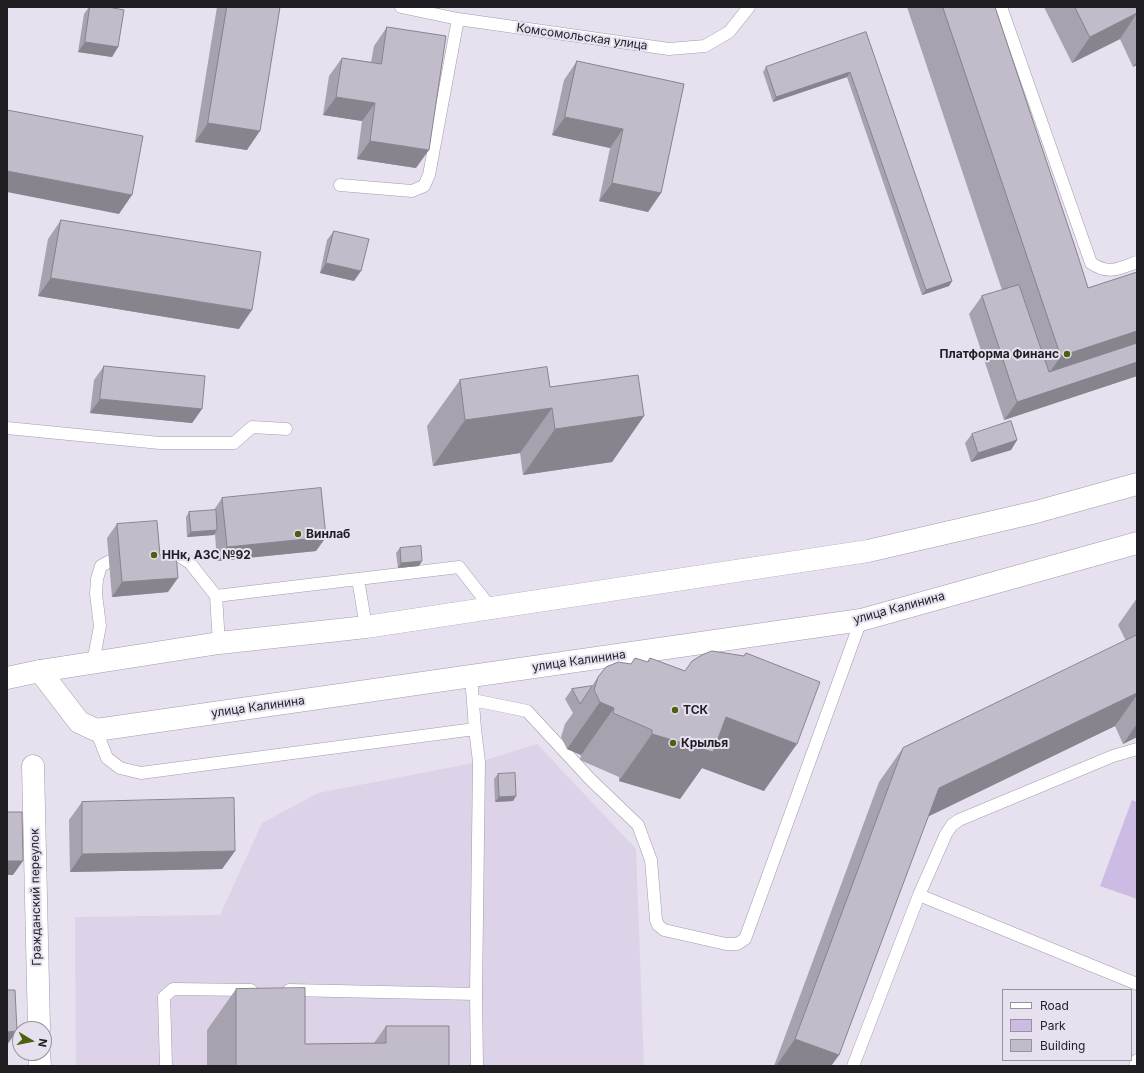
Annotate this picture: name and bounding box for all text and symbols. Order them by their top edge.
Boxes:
street label: Комсомольская улица [515,21,649,53]
place label: Платформа Финанс [940,347,1059,361]
marker: Платформа Финанс [1062,349,1072,359]
place label: Винлаб [306,527,350,541]
marker: Винлаб [293,529,303,539]
place label: ННк, АЗС №92 [162,548,251,562]
marker: ННк, АЗС №92 [149,550,159,560]
street label: улица Калинина [852,589,946,627]
street label: улица Калинина [531,647,627,675]
street label: улица Калинина [210,693,306,721]
place label: ТСК [683,703,708,717]
marker: ТСК [670,705,680,715]
place label: Крылья [681,736,728,750]
marker: Крылья [668,738,678,748]
street label: Гражданский переулок [28,828,44,966]
legend [1002,989,1132,1061]
text: Road [1040,998,1069,1013]
text: Park [1040,1018,1066,1033]
north arrow [12,1021,52,1061]
text: N [35,1038,50,1048]
text: Building [1040,1038,1085,1053]

